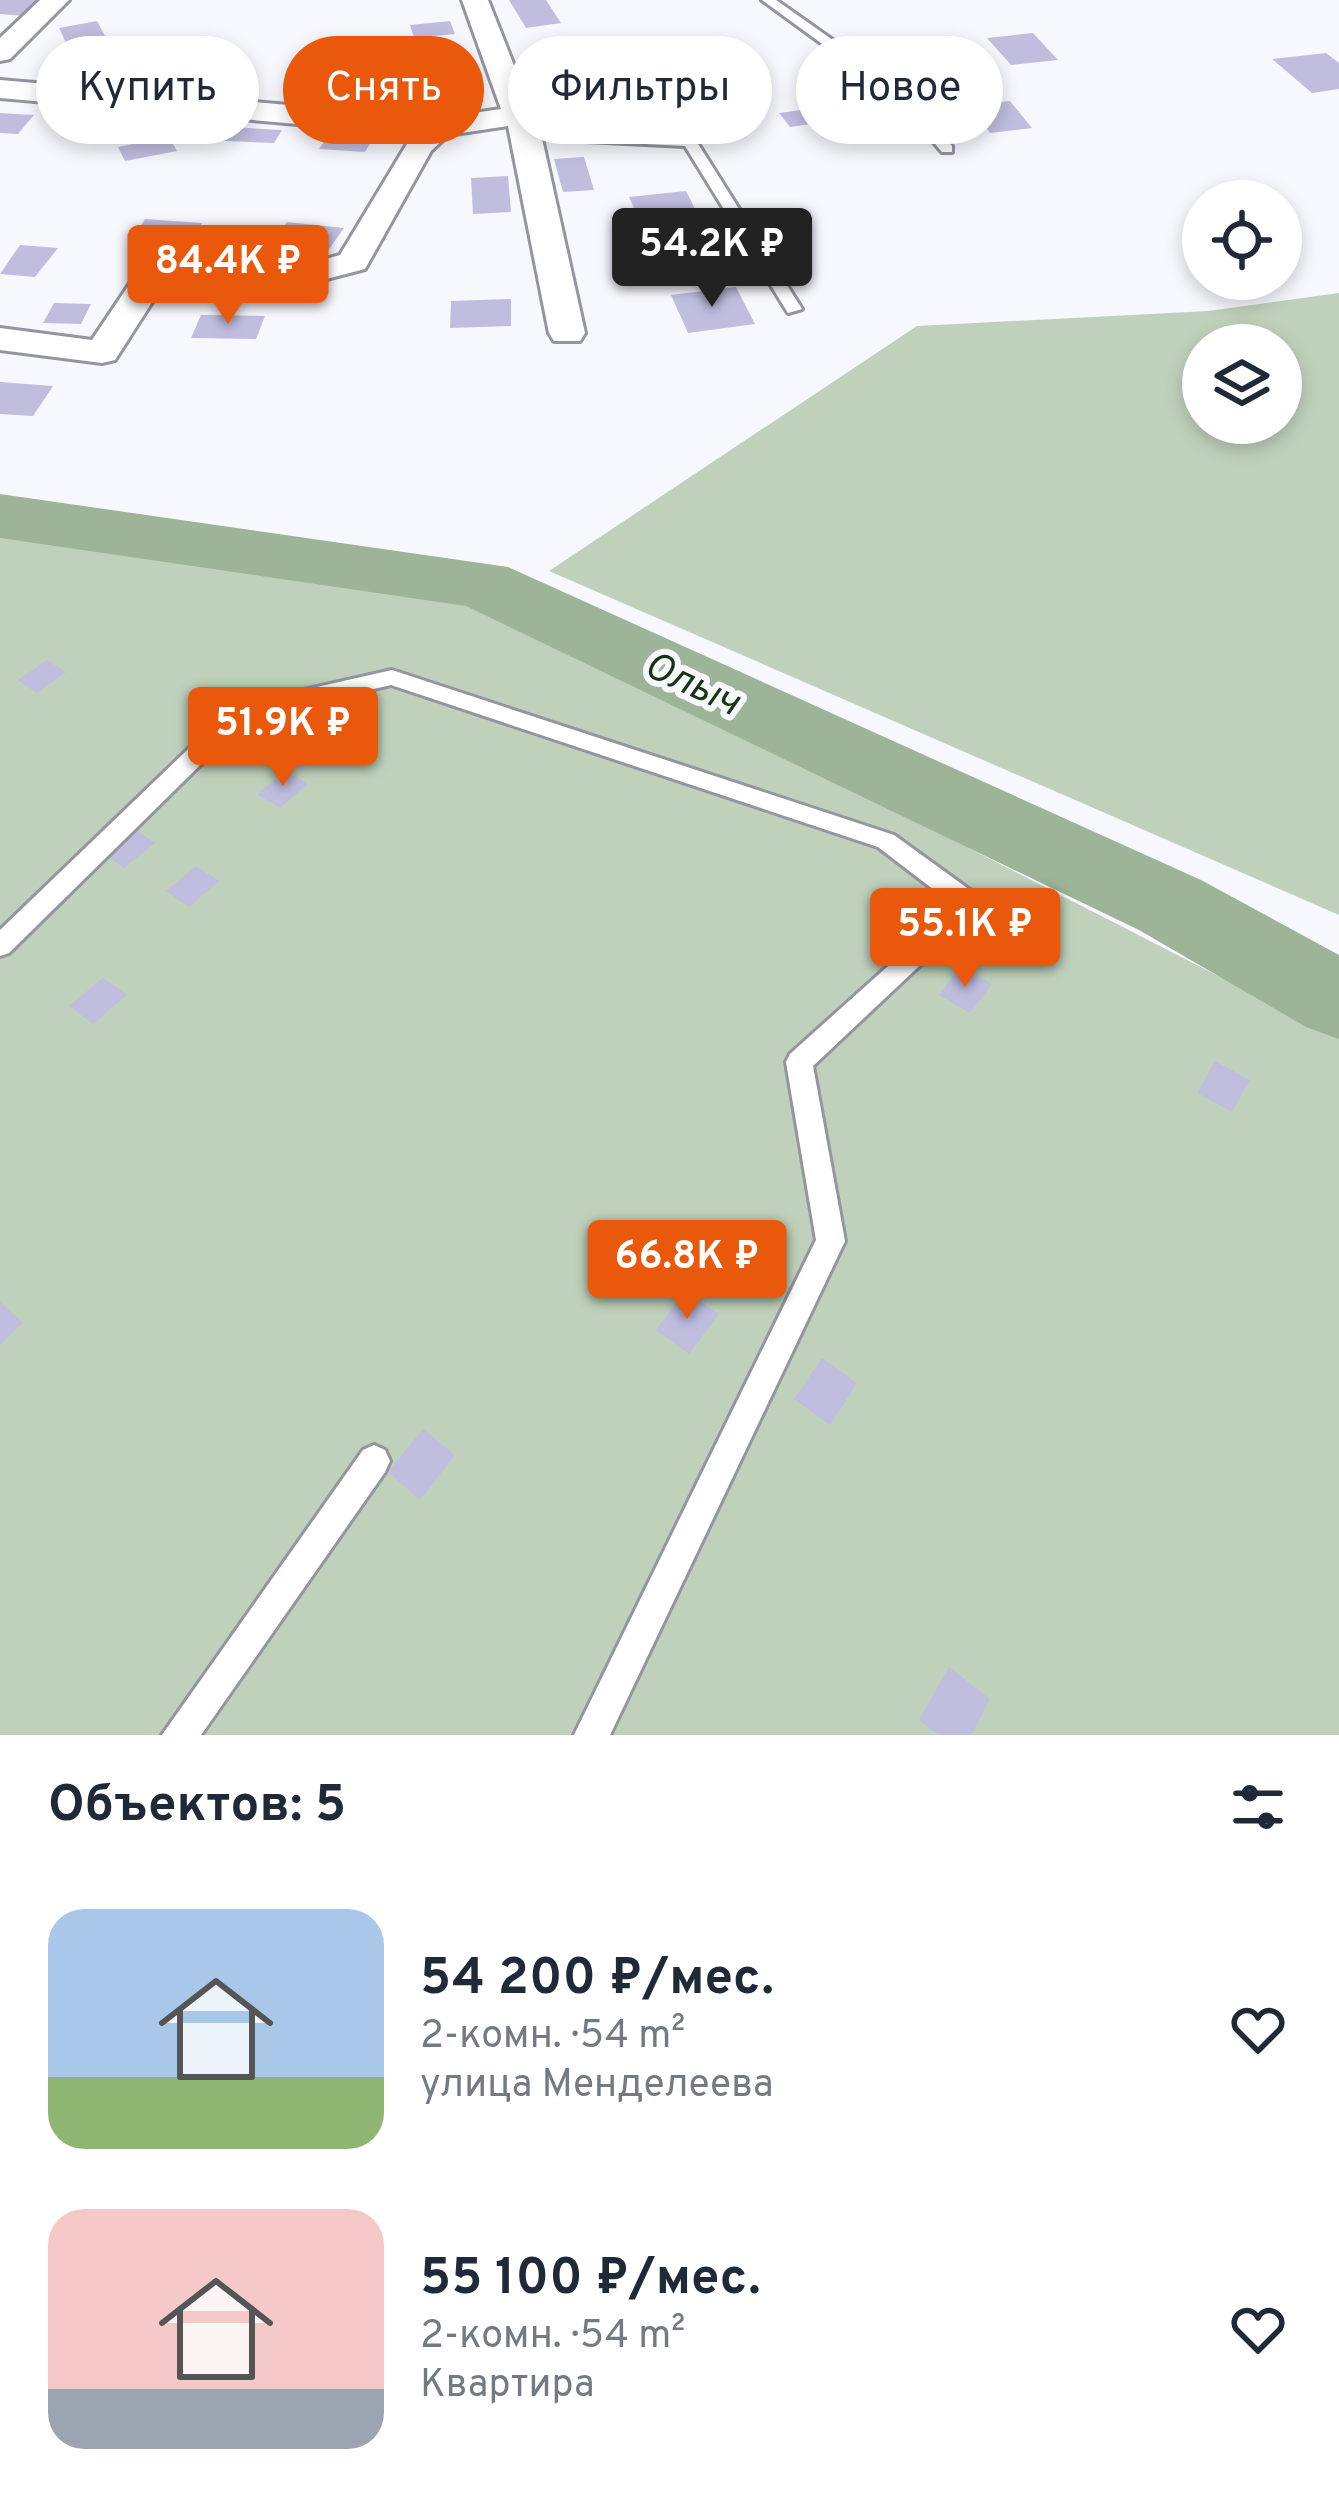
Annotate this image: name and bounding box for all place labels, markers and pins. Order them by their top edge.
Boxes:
pin: 54.2K ₽ [601,208,823,310]
pin: 84.4K ₽ [117,225,339,327]
pin: 51.9K ₽ [172,687,394,789]
pin: 55.1K ₽ [854,888,1076,990]
pin: 66.8K ₽ [576,1220,798,1322]

